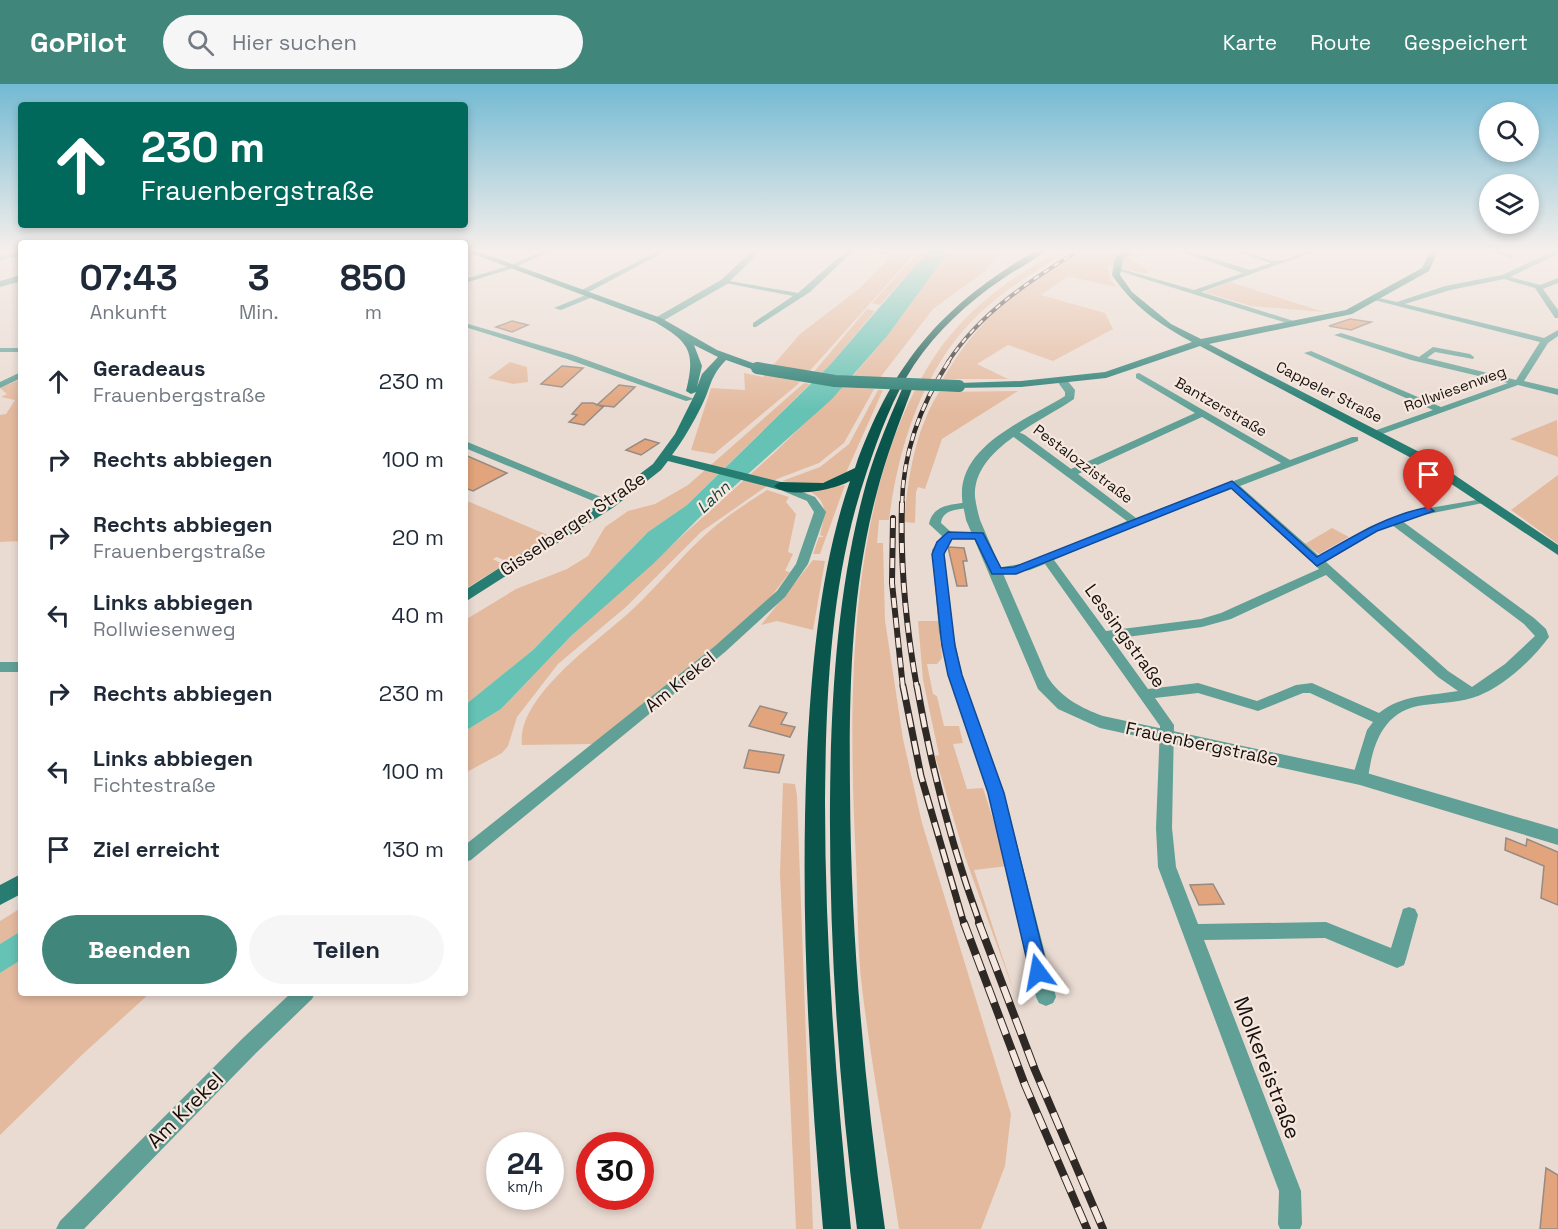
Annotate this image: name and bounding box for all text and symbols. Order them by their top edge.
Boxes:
search box [163,15,583,69]
text: GoPilot [30,24,127,60]
icon: search [184,26,217,59]
text: Hier suchen [232,28,357,56]
text: Karte [1223,29,1277,56]
text: Route [1310,29,1371,56]
text: Gespeichert [1404,29,1528,56]
map controls [1479,102,1539,234]
button: search [1479,102,1539,162]
text: 230 m [141,121,265,174]
icon: ahead [42,126,120,204]
text: Frauenbergstraße [141,173,374,208]
button: layers [1479,174,1539,234]
text: 07:43 [79,255,178,301]
text: 3 [248,255,270,301]
text: 850 [340,255,407,301]
text: Ankunft [90,299,167,325]
text: Min. [239,299,279,325]
text: m [365,299,382,325]
text: Geradeaus [93,354,205,382]
street label: Cappeler Straße [1273,357,1386,427]
street label: Rollwiesenweg [1401,361,1508,416]
icon: ahead [42,365,75,398]
text: 230 m [379,367,444,395]
street label: Bantzerstraße [1172,373,1271,441]
text: Frauenbergstraße [93,382,266,408]
street label: Pestalozzistraße [1030,420,1137,507]
icon: right [42,443,75,476]
text: Rechts abbiegen [93,445,273,473]
text: 100 m [382,445,444,473]
pin [1403,449,1454,511]
icon: arrive [1412,458,1445,491]
street label: Gisselberger Straße [496,466,650,581]
water label: Lahn [692,476,735,518]
text: Rechts abbiegen [93,510,273,538]
icon: right [42,521,75,554]
text: 20 m [392,523,444,551]
text: Frauenbergstraße [93,538,266,564]
street label: Lessingstraße [1080,579,1171,692]
text: Links abbiegen [93,588,253,616]
icon: left [42,599,75,632]
text: 40 m [392,601,444,629]
text: Rollwiesenweg [93,616,236,642]
street label: Am Krekel [640,646,719,717]
icon: right [42,677,75,710]
text: Rechts abbiegen [93,679,273,707]
text: 230 m [379,679,444,707]
street label: Frauenbergstraße [1124,716,1281,771]
text: Links abbiegen [93,744,253,772]
icon: left [42,755,75,788]
text: 100 m [382,757,444,785]
text: Fichtestraße [93,772,216,798]
icon: arrive [42,833,75,866]
text: Ziel erreicht [93,835,220,863]
text: 130 m [383,835,444,863]
button: Beenden [42,915,237,984]
button: Teilen [249,915,444,984]
position arrow [1006,940,1070,1004]
street label: Molkereistraße [1228,993,1307,1143]
street label: Am Krekel [141,1066,229,1154]
speed limit sign: 30 [576,1132,654,1210]
text: 24 [507,1144,543,1183]
text: km/h [507,1177,543,1196]

